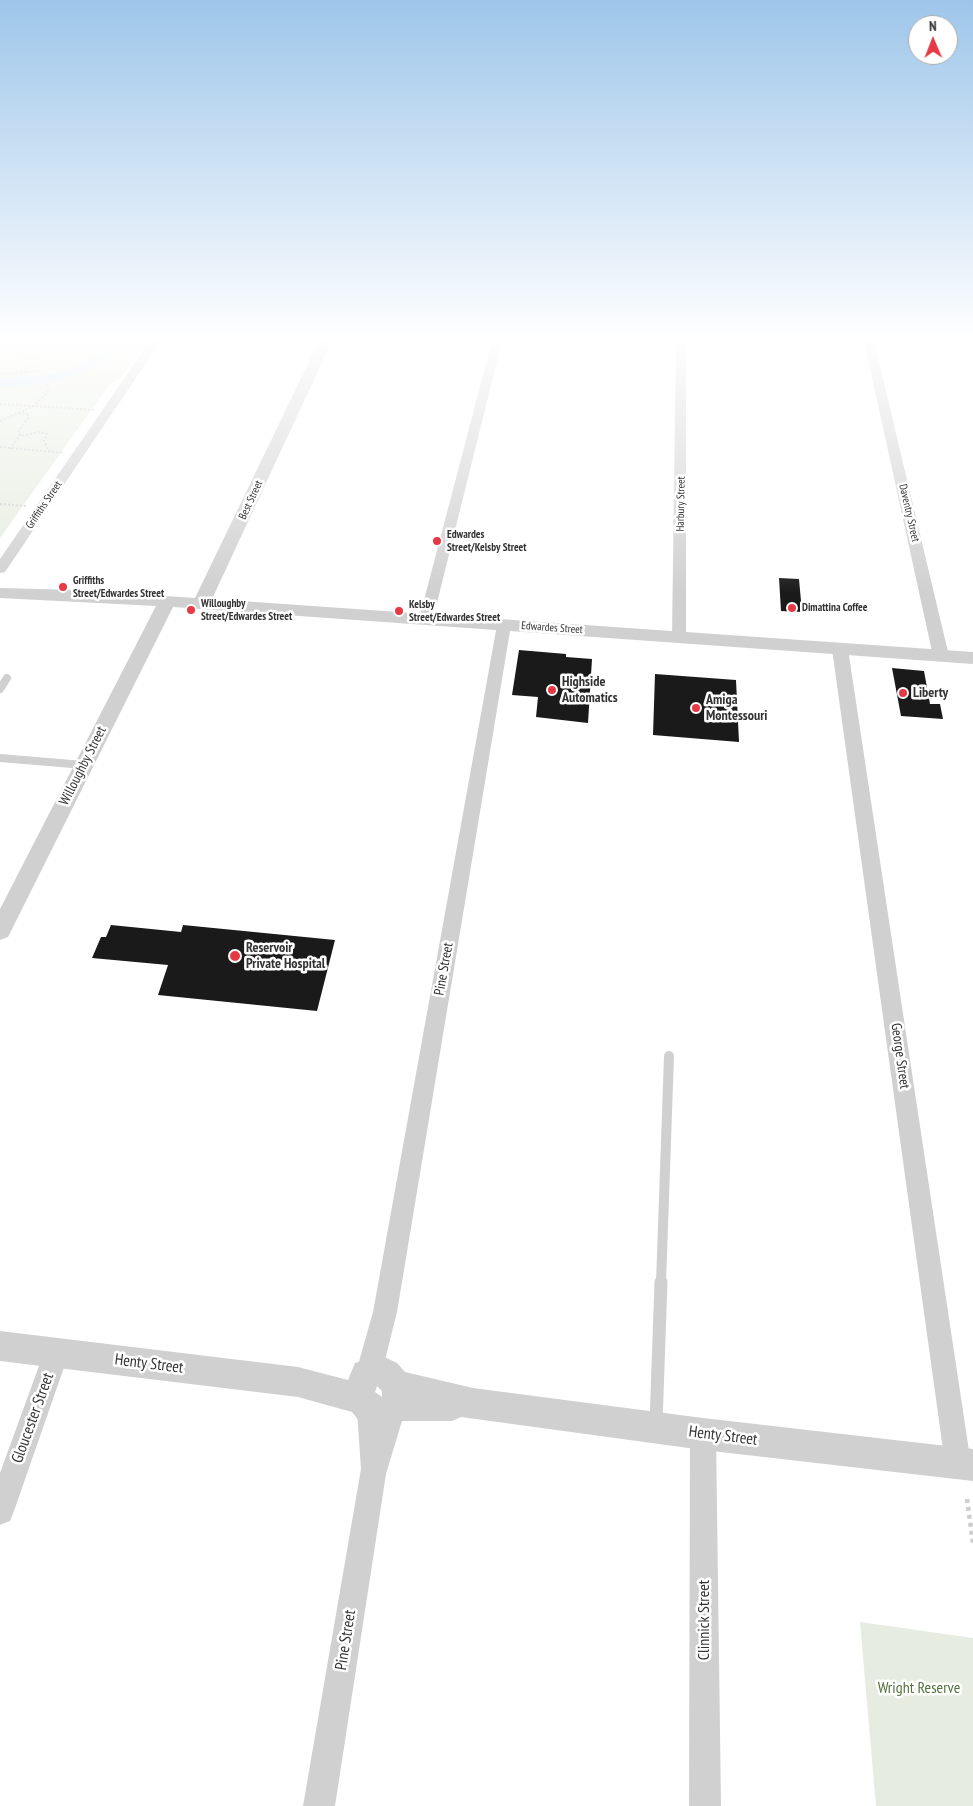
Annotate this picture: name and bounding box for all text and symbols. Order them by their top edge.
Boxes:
north arrow [908,15,958,65]
text: N [929,17,937,35]
street label: Harbury Street [674,476,688,532]
street label: Griffiths Street [23,478,65,532]
street label: Best Street [236,478,266,522]
street label: Daventry Street [896,483,922,543]
place label: Edwardes Street/Kelsby Street [447,528,526,554]
marker: Edwardes Street/Kelsby Street [431,535,443,547]
place label: Griffiths Street/Edwardes Street [73,574,164,600]
marker: Griffiths Street/Edwardes Street [57,581,69,593]
place label: Willoughby Street/Edwardes Street [201,597,292,623]
place label: Kelsby Street/Edwardes Street [409,598,500,624]
place label: Dimattina Coffee [802,601,868,615]
marker: Dimattina Coffee [786,602,798,614]
marker: Willoughby Street/Edwardes Street [185,604,197,616]
marker: Kelsby Street/Edwardes Street [393,605,405,617]
street label: Edwardes Street [521,619,583,637]
place label: Highside Automatics [562,674,618,706]
marker: Highside Automatics [546,684,558,696]
place label: Liberty [913,685,948,701]
marker: Liberty [897,687,909,699]
place label: Amiga Montessouri [706,692,767,724]
marker: Amiga Montessouri [690,702,702,714]
street label: Willoughby Street [56,724,110,808]
place label: Reservoir Private Hospital [246,940,325,972]
street label: Pine Street [431,941,457,997]
marker: Reservoir Private Hospital [228,949,242,963]
street label: George Street [887,1022,913,1090]
street label: Henty Street [114,1350,184,1378]
street label: Gloucester Street [8,1370,58,1466]
street label: Henty Street [688,1422,758,1450]
street label: Clinnick Street [694,1580,714,1660]
street label: Pine Street [332,1608,360,1672]
park label: Wright Reserve [878,1678,960,1698]

